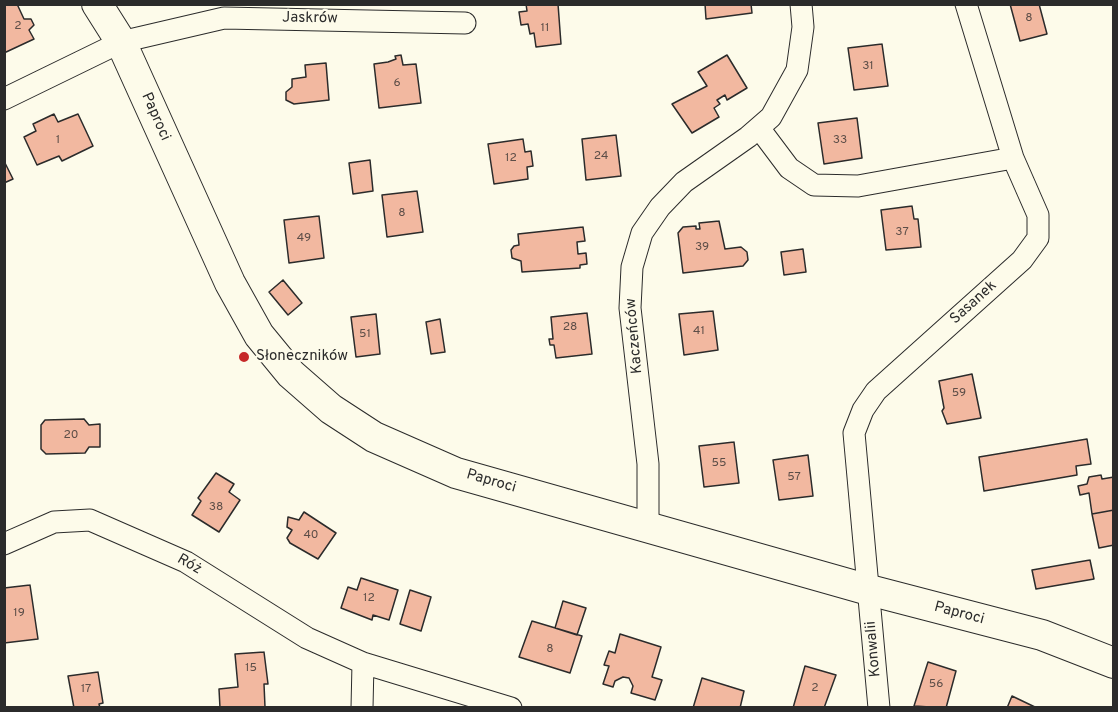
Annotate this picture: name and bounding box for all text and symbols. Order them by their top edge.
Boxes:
street label: Jaskrów [282,10,338,28]
house number: 8 [1025,12,1033,26]
house number: 2 [14,20,22,34]
house number: 11 [541,22,549,36]
house number: 31 [862,60,874,74]
house number: 6 [393,77,401,91]
street label: Paproci [136,90,174,144]
house number: 1 [56,134,60,148]
house number: 33 [833,134,847,148]
house number: 24 [594,150,608,164]
house number: 12 [505,152,517,166]
house number: 8 [398,207,406,221]
house number: 37 [895,226,909,240]
house number: 49 [297,232,311,246]
house number: 39 [695,241,709,255]
street label: Sasanek [947,277,1001,329]
street label: Kaczeńców [623,297,647,375]
house number: 28 [563,321,577,335]
house number: 41 [693,325,705,339]
house number: 51 [359,328,371,342]
place label: Słoneczników [256,348,348,366]
marker: Słoneczników [237,350,251,364]
house number: 59 [952,387,966,401]
house number: 20 [63,429,79,443]
house number: 55 [712,457,726,471]
street label: Paproci [464,466,518,498]
house number: 57 [787,471,801,485]
house number: 38 [209,501,223,515]
house number: 40 [303,529,319,543]
street label: Róż [173,551,205,579]
house number: 12 [363,592,375,606]
street label: Paproci [932,599,986,629]
house number: 19 [13,607,25,621]
street label: Konwalii [863,620,885,678]
house number: 8 [546,643,554,657]
house number: 15 [245,662,257,676]
house number: 56 [929,678,943,692]
house number: 2 [811,682,819,696]
house number: 17 [81,683,91,697]

